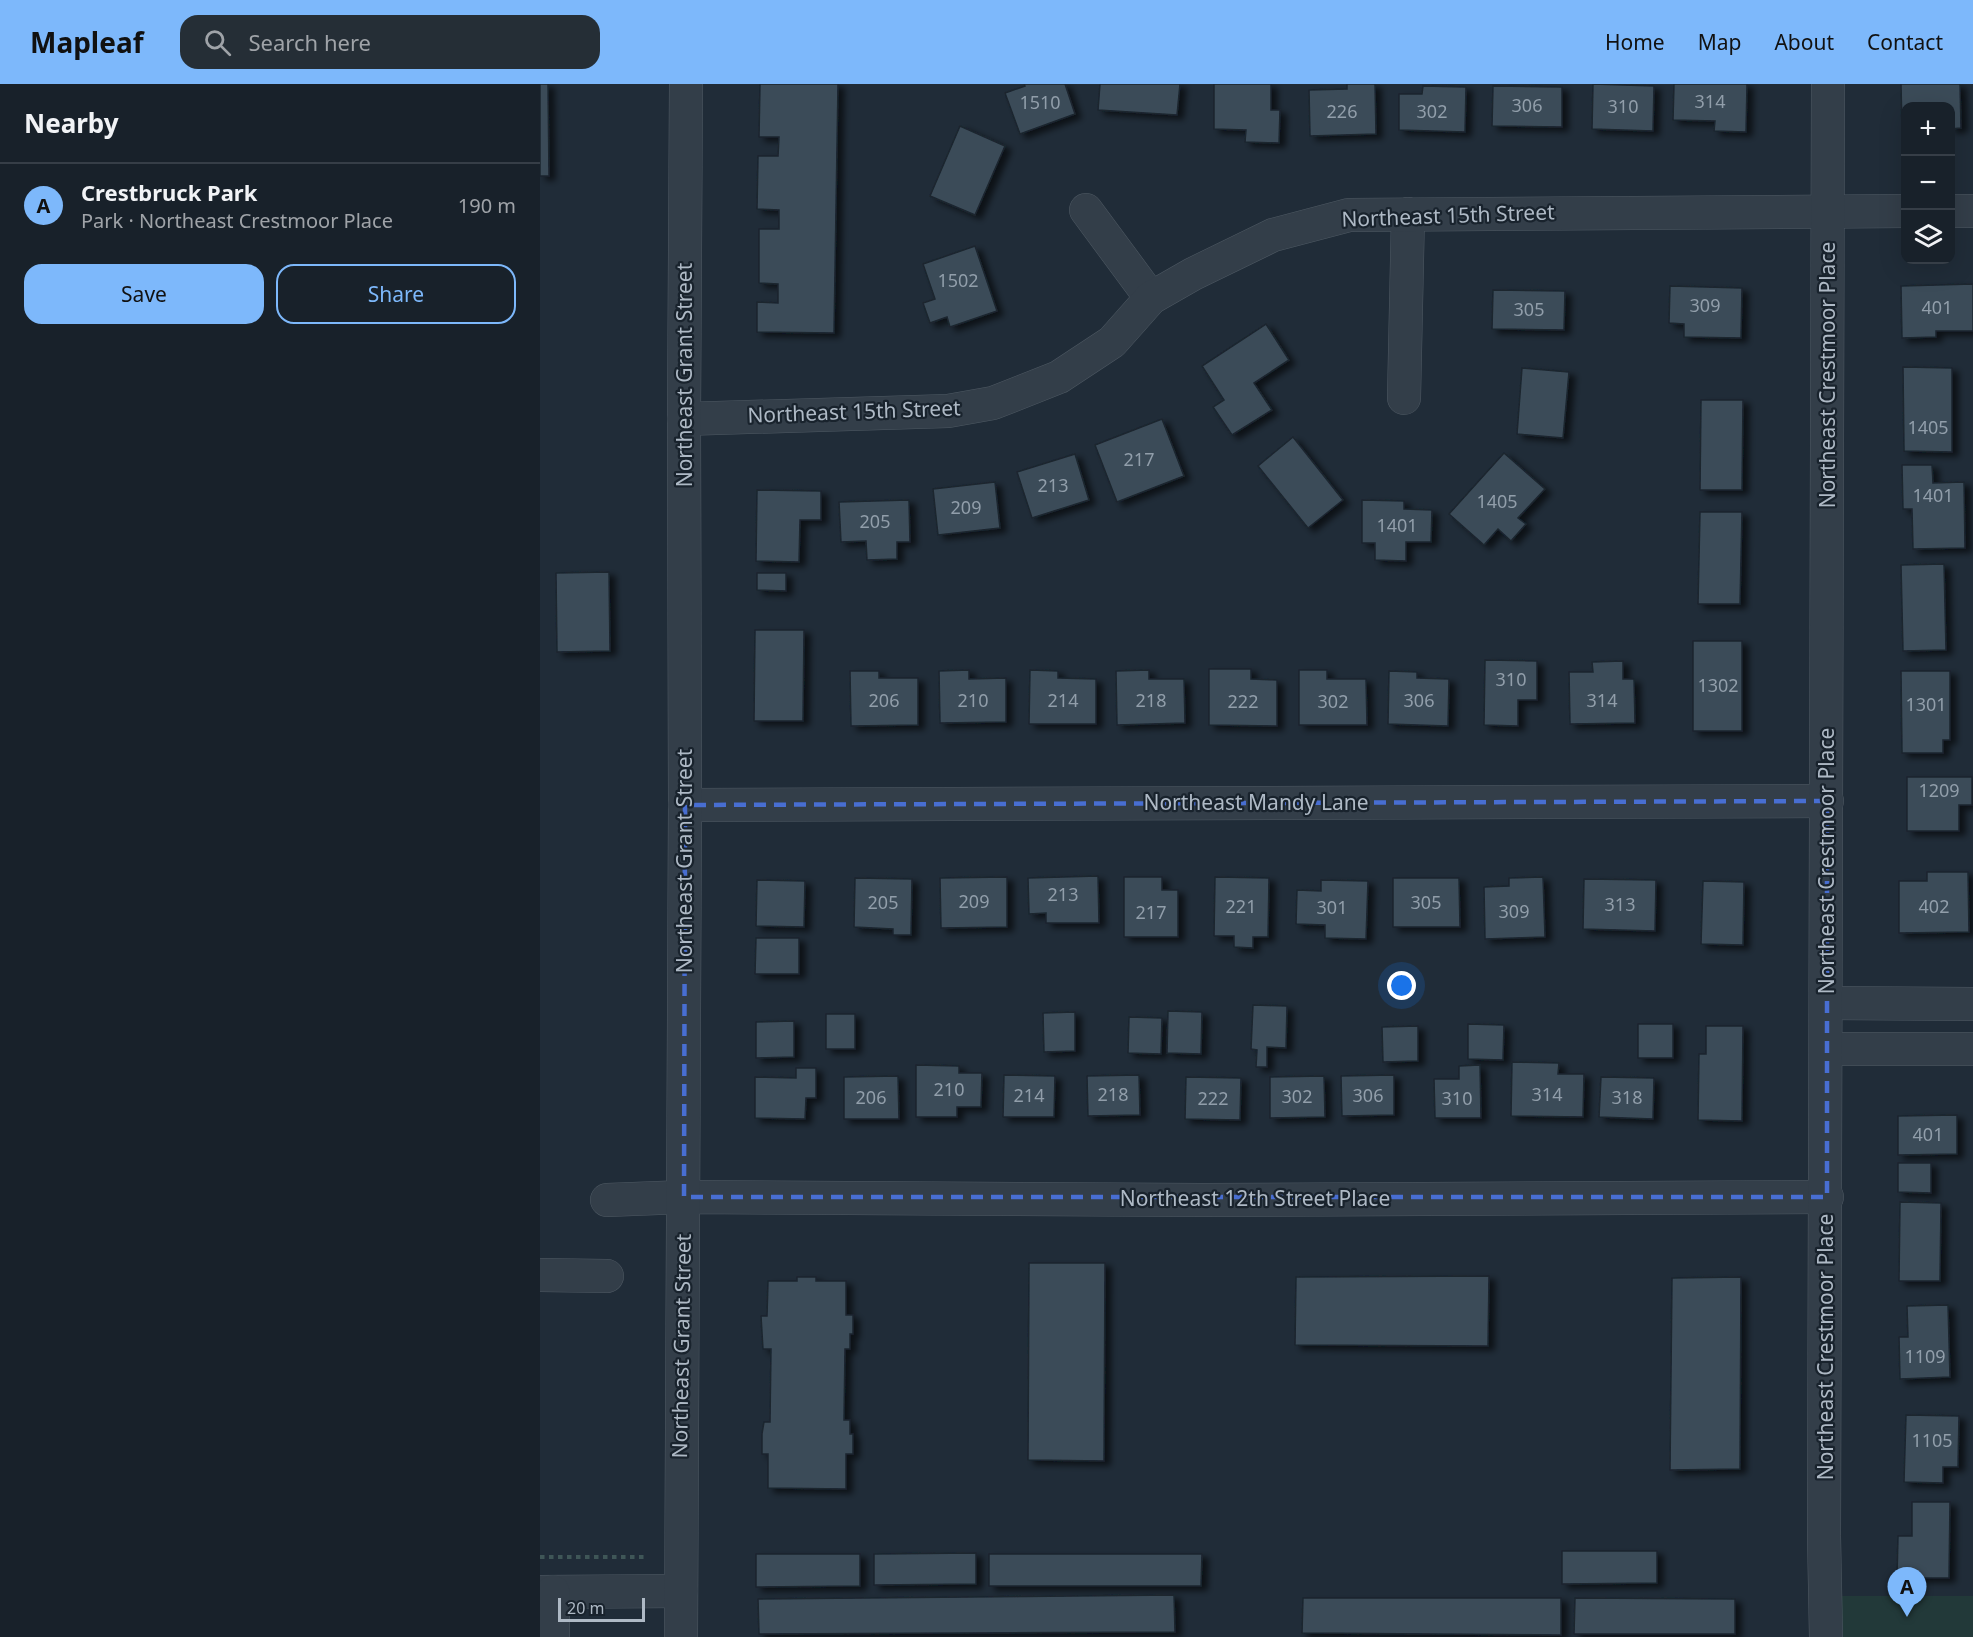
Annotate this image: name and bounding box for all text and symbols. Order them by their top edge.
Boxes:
search box [180,15,600,69]
text: Mapleaf [30,23,144,61]
icon: search [201,26,234,59]
text: Search here [249,27,371,57]
text: Home [1605,28,1665,56]
text: Map [1698,28,1741,56]
text: About [1774,28,1834,56]
text: Contact [1867,28,1943,56]
house number: 314 [1695,89,1725,113]
house number: 1510 [1019,90,1061,114]
house number: 306 [1512,93,1542,117]
house number: 310 [1608,94,1638,118]
house number: 226 [1327,99,1357,123]
house number: 302 [1417,99,1447,123]
map controls [1901,102,1955,264]
button: + [1901,102,1955,156]
text: Nearby [24,105,119,141]
button: − [1901,156,1955,210]
text: Crestbruck Park [81,177,257,207]
text: A [37,192,50,219]
text: 190 m [458,192,516,219]
street label: Northeast 15th Street [1341,197,1555,233]
text: Park · Northeast Crestmoor Place [81,207,393,234]
button: layers [1901,210,1955,264]
street label: Northeast Crestmoor Place [1813,242,1841,508]
street label: Northeast Grant Street [670,262,698,487]
button: Save [24,264,264,324]
button: Share [276,264,516,324]
house number: 1502 [937,268,979,292]
house number: 309 [1690,293,1720,317]
house number: 401 [1922,295,1952,319]
house number: 305 [1514,297,1544,321]
street label: Northeast 15th Street [747,393,961,429]
house number: 1405 [1907,415,1949,439]
house number: 217 [1124,447,1154,471]
house number: 213 [1038,473,1068,497]
house number: 1401 [1912,483,1954,507]
house number: 1405 [1476,489,1518,513]
house number: 209 [951,495,981,519]
house number: 205 [860,509,890,533]
house number: 1401 [1376,513,1418,537]
house number: 310 [1496,667,1526,691]
house number: 1302 [1697,673,1739,697]
house number: 206 [869,688,899,712]
house number: 210 [958,688,988,712]
house number: 214 [1048,688,1078,712]
house number: 218 [1136,688,1166,712]
house number: 306 [1404,688,1434,712]
house number: 314 [1587,688,1617,712]
house number: 222 [1228,689,1258,713]
house number: 302 [1318,689,1348,713]
house number: 1301 [1905,692,1947,716]
street label: Northeast Crestmoor Place [1812,728,1840,994]
street label: Northeast Grant Street [670,748,698,973]
house number: 1209 [1918,778,1960,802]
street label: Northeast Mandy Lane [1143,788,1369,816]
house number: 213 [1048,882,1078,906]
house number: 209 [959,889,989,913]
house number: 205 [868,890,898,914]
house number: 305 [1411,890,1441,914]
house number: 313 [1605,892,1635,916]
house number: 221 [1226,894,1256,918]
house number: 402 [1919,894,1949,918]
house number: 301 [1317,895,1347,919]
house number: 309 [1499,899,1529,923]
house number: 217 [1136,900,1166,924]
your location [1387,971,1416,1000]
house number: 210 [934,1077,964,1101]
house number: 218 [1098,1082,1128,1106]
house number: 314 [1532,1082,1562,1106]
house number: 214 [1014,1083,1044,1107]
house number: 306 [1353,1083,1383,1107]
house number: 302 [1282,1084,1312,1108]
house number: 206 [856,1085,886,1109]
house number: 318 [1612,1085,1642,1109]
house number: 222 [1198,1086,1228,1110]
house number: 310 [1442,1086,1472,1110]
house number: 401 [1913,1122,1943,1146]
street label: Northeast 12th Street Place [1120,1184,1390,1212]
street label: Northeast Crestmoor Place [1811,1214,1839,1480]
street label: Northeast Grant Street [665,1233,697,1459]
house number: 1109 [1904,1344,1946,1368]
house number: 1105 [1911,1428,1953,1452]
pin: A [1888,1568,1926,1617]
scale bar [558,1595,645,1622]
text: 20 m [567,1597,604,1619]

